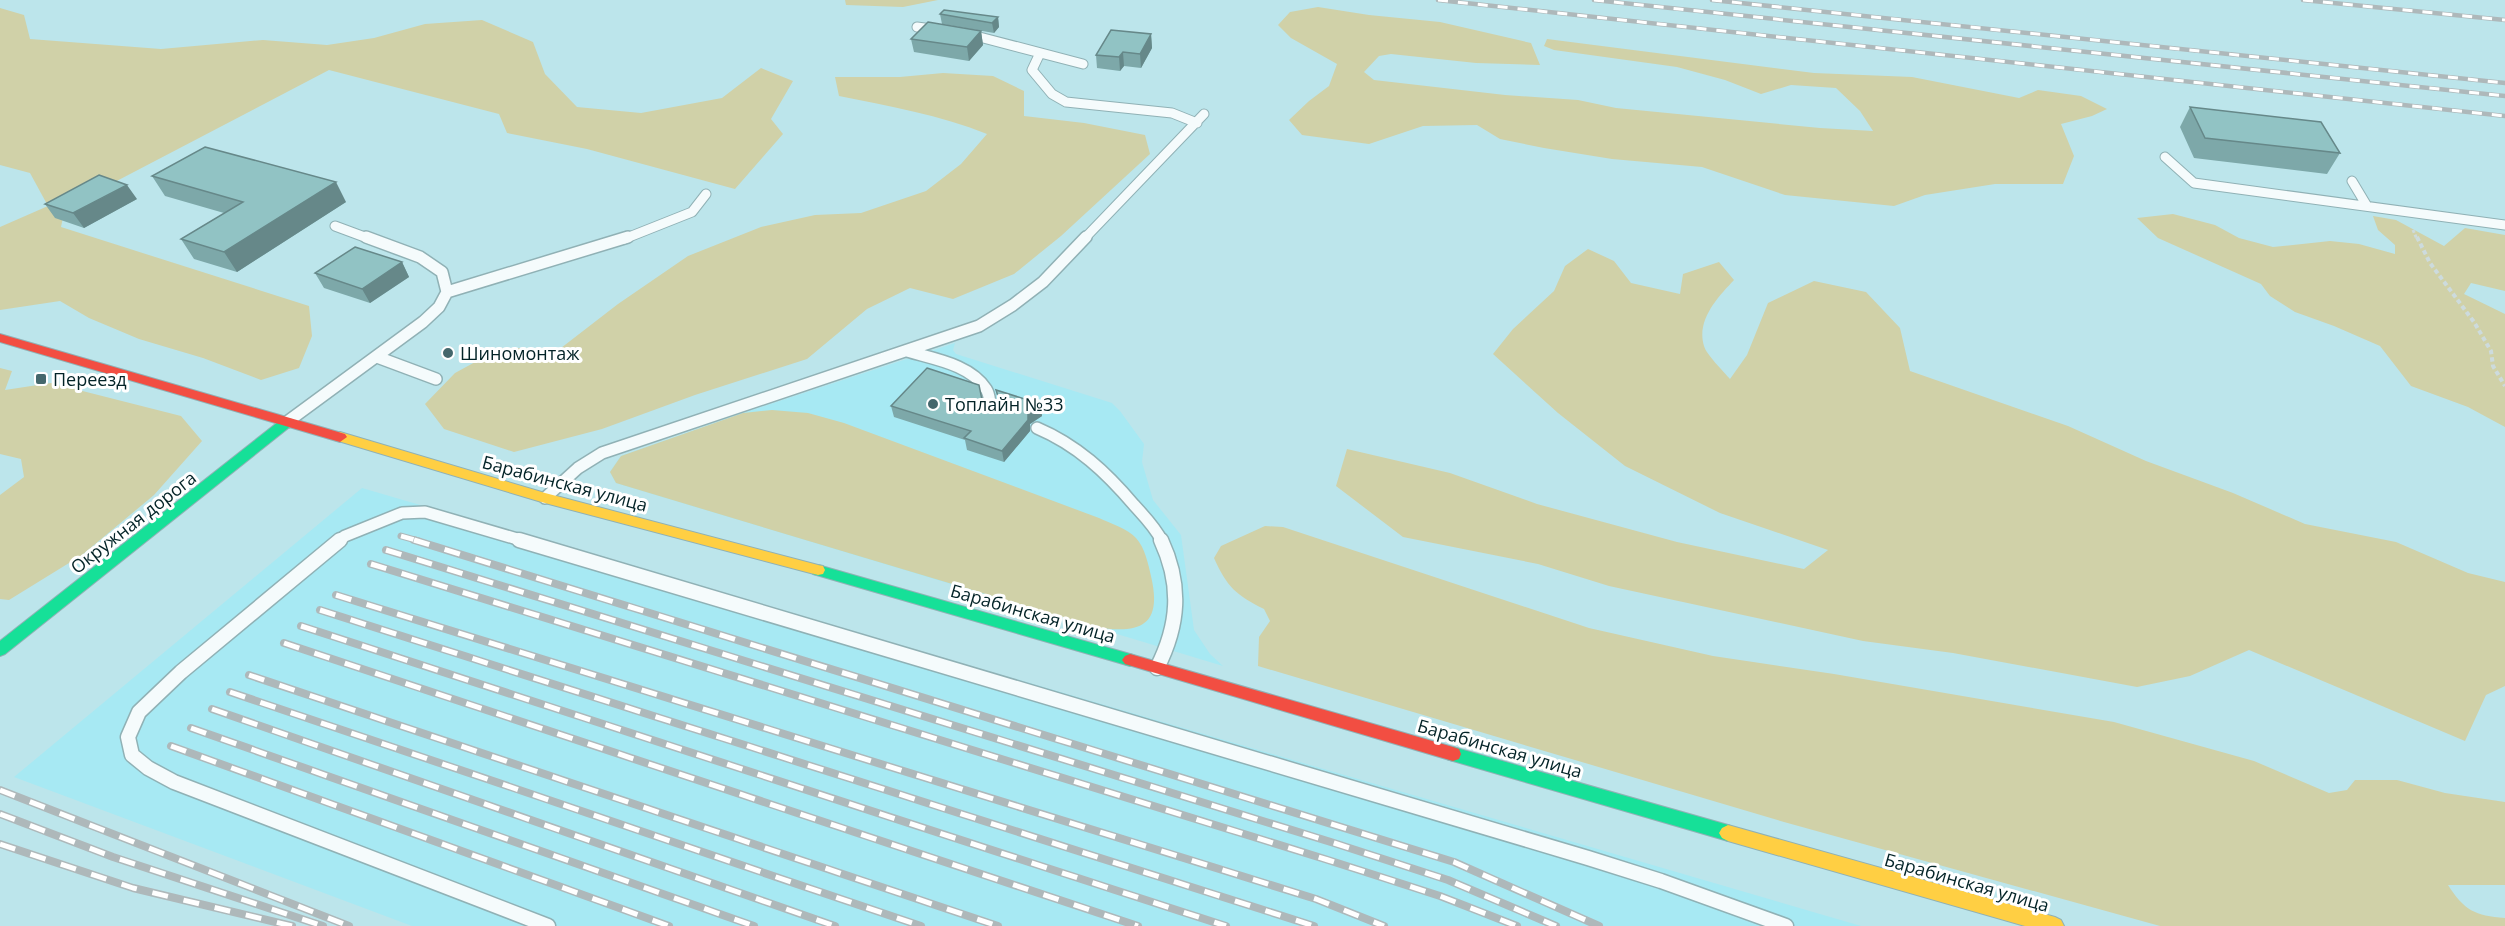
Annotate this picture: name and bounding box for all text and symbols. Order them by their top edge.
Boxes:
place label: Шиномонтаж [460,341,580,365]
marker: Шиномонтаж [441,346,455,360]
place label: Переезд [53,367,127,391]
marker: Переезд [34,372,48,386]
place label: Топлайн №33 [945,392,1064,416]
marker: Топлайн №33 [926,397,940,411]
street label: Барабинская улица [480,449,650,517]
street label: Окружная дорога [65,465,201,579]
street label: Барабинская улица [948,578,1118,648]
street label: Барабинская улица [1415,713,1585,783]
street label: Барабинская улица [1882,847,2052,917]

